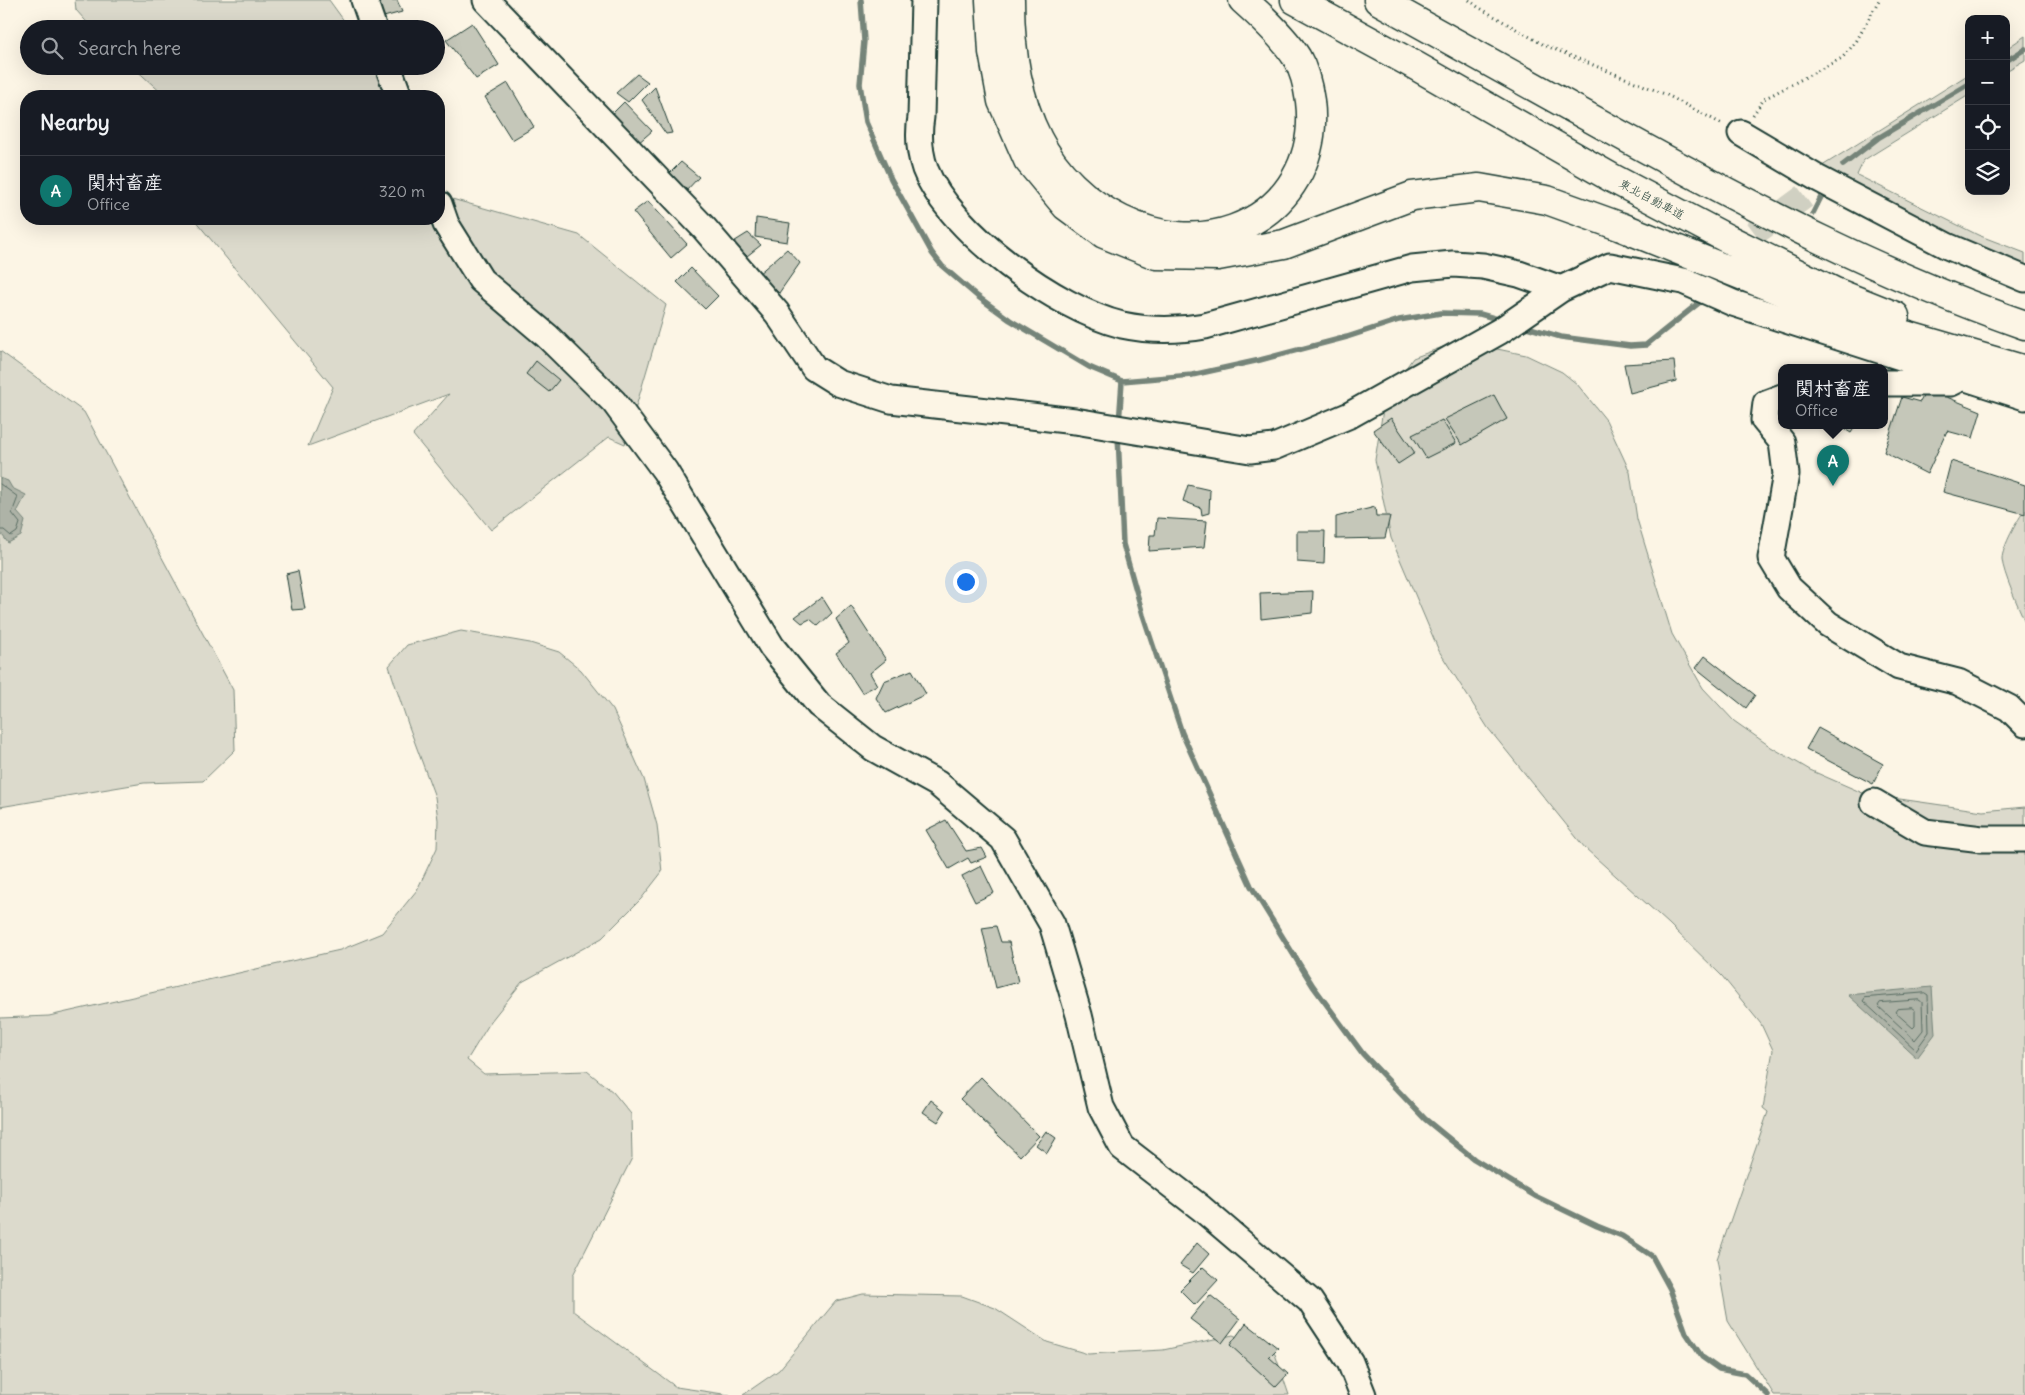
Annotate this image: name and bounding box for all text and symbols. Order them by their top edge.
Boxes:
map controls [1965,15,2010,195]
button: + [1965,15,2010,60]
search box [20,20,445,75]
icon: search [38,34,66,62]
text: Search here [78,36,181,60]
button: − [1965,60,2010,105]
button: locate [1965,105,2010,150]
text: Nearby [40,109,110,136]
button: layers [1965,150,2010,195]
text: 関村畜産 [87,170,163,194]
street label: 東北自動車道 [1617,175,1687,223]
text: A [51,181,61,201]
text: 320 m [379,181,425,201]
text: Office [87,194,130,214]
popup [1778,364,1888,429]
text: 関村畜産 [1795,376,1871,400]
text: Office [1795,400,1838,420]
pin: A [1817,445,1849,486]
your location [953,569,979,595]

